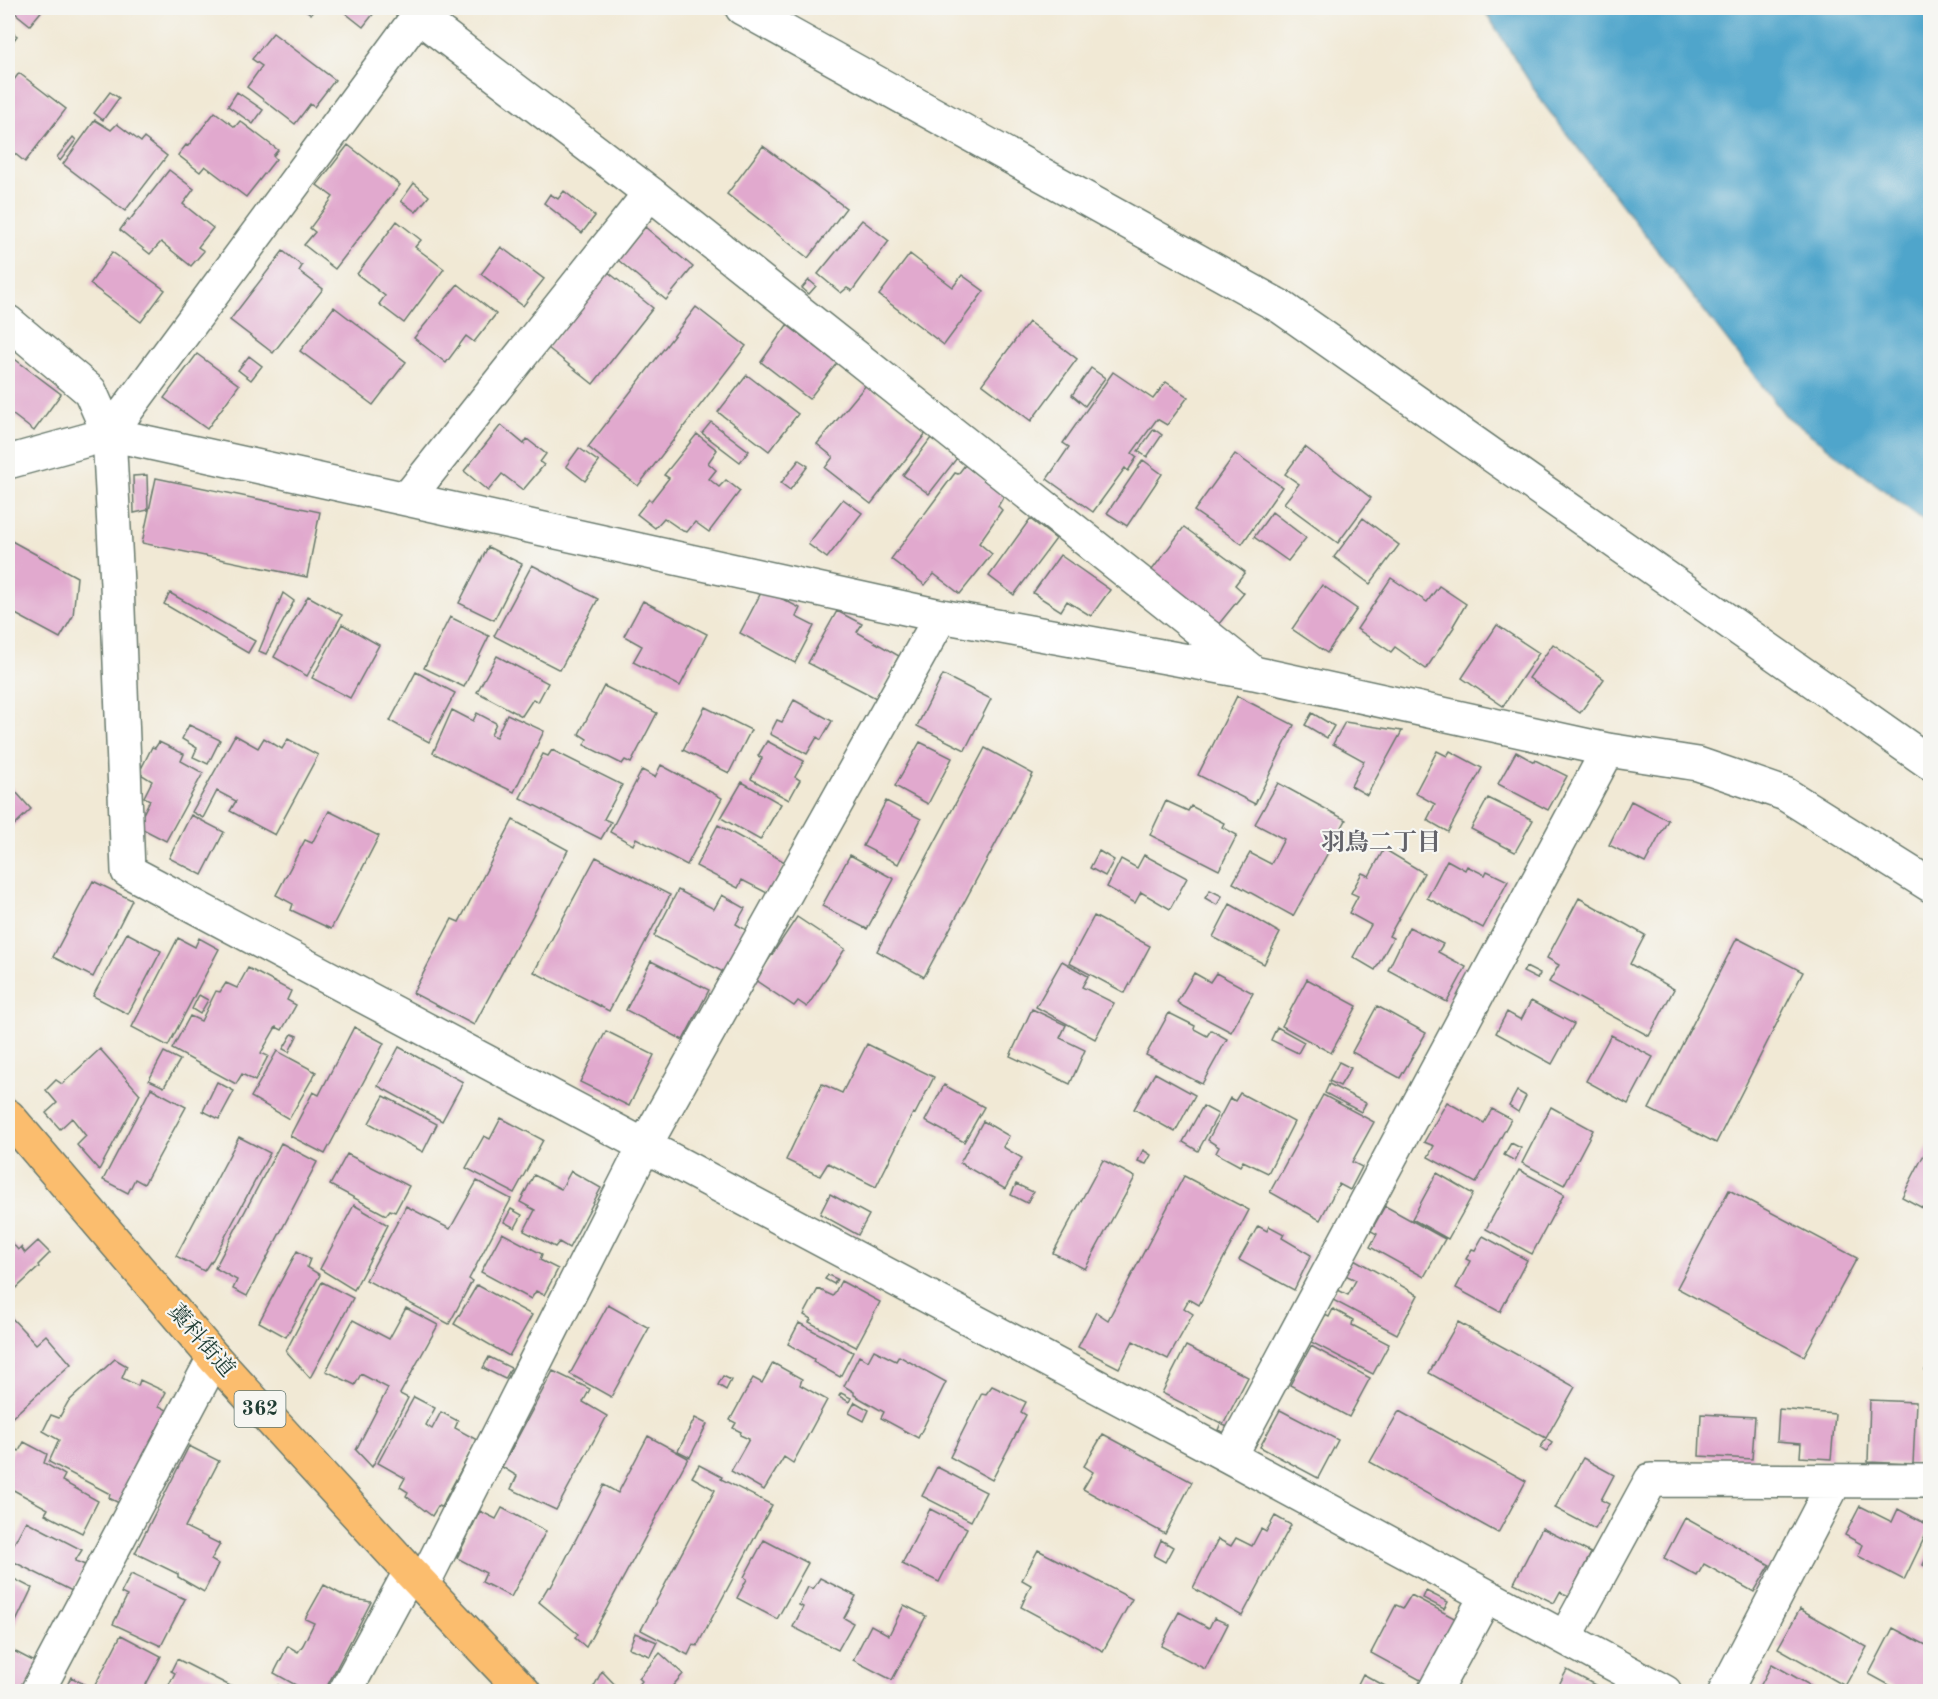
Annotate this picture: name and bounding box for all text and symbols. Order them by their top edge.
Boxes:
district label: 羽鳥二丁目 [1321,829,1441,856]
street label: 藁科街道 [164,1299,240,1381]
road number: 362 [234,1391,286,1427]

